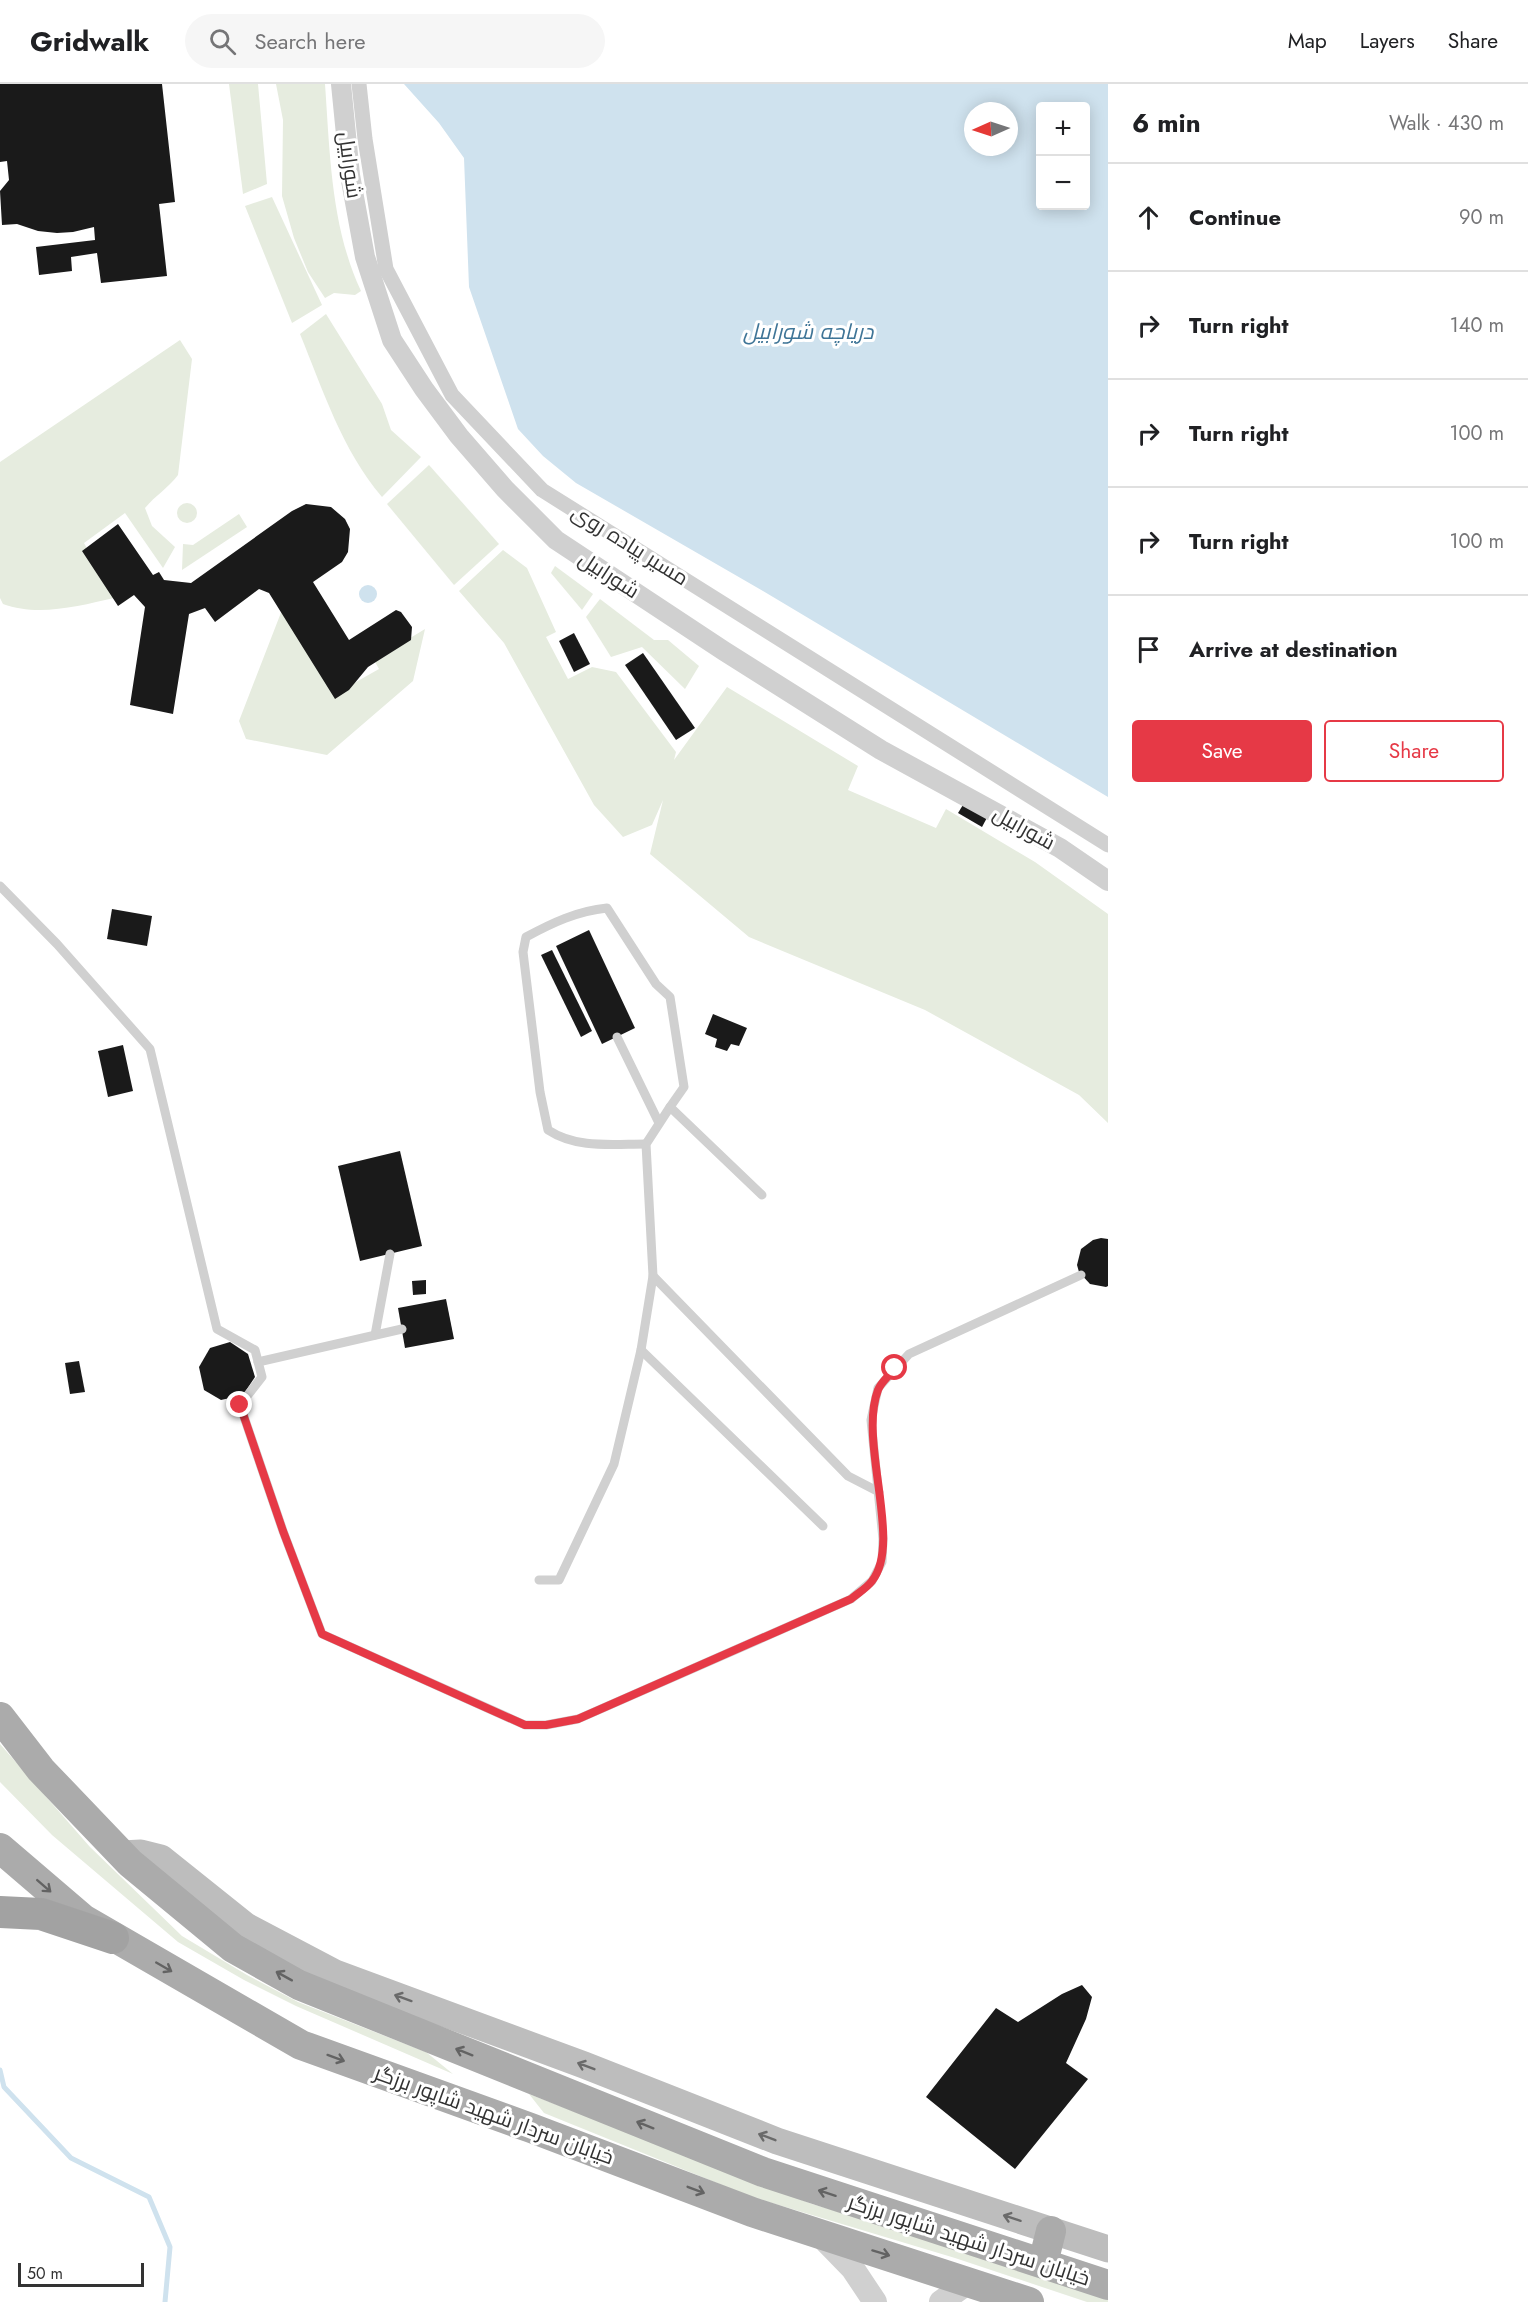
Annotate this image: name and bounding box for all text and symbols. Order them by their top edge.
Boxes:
search box [185,14,605,68]
text: Gridwalk [30,21,149,62]
icon: search [206,25,239,58]
text: Search here [254,25,366,57]
text: Map [1288,26,1327,56]
text: Layers [1360,26,1415,56]
text: Share [1448,26,1498,56]
north arrow [964,102,1018,156]
map controls [1036,102,1090,210]
button: + [1036,102,1090,156]
text: 6 min [1132,104,1201,142]
text: Walk · 430 m [1389,109,1504,138]
street label: شورابیل [330,130,370,200]
button: − [1036,156,1090,210]
icon: ahead [1132,201,1165,234]
text: Continue [1189,201,1281,233]
text: 90 m [1459,203,1504,232]
icon: right [1132,309,1165,342]
text: Turn right [1189,309,1289,341]
text: 140 m [1450,311,1504,340]
water label: دریاچه شورابیل [743,315,875,347]
icon: right [1132,417,1165,450]
text: Turn right [1189,417,1289,449]
text: 100 m [1449,419,1504,448]
street label: مسیر پیاده روی [566,497,694,593]
icon: right [1132,525,1165,558]
text: Turn right [1189,525,1289,557]
text: 100 m [1449,527,1504,556]
street label: شورابیل [573,544,645,606]
icon: arrive [1132,633,1165,666]
text: Arrive at destination [1189,633,1398,665]
button: Save [1132,720,1312,782]
button: Share [1324,720,1504,782]
street label: شورابیل [987,799,1061,857]
route start [881,1354,907,1380]
route end [226,1391,252,1417]
one-way arrow [36,1879,51,1893]
one-way arrow [155,1961,172,1973]
one-way arrow [276,1970,293,1982]
one-way arrow [394,1992,413,2003]
one-way arrow [455,2046,474,2057]
one-way arrow [326,2053,345,2064]
street label: خیابان سردار شهید شاپور برزگر [369,2057,618,2172]
one-way arrow [577,2060,596,2071]
one-way arrow [636,2119,654,2130]
one-way arrow [759,2131,777,2142]
one-way arrow [686,2186,705,2197]
street label: خیابان سردار شهید شاپور برزگر [843,2186,1094,2293]
one-way arrow [818,2187,837,2198]
one-way arrow [1003,2212,1022,2223]
one-way arrow [871,2248,890,2259]
scale bar [18,2260,144,2288]
text: 50 m [27,2262,63,2285]

